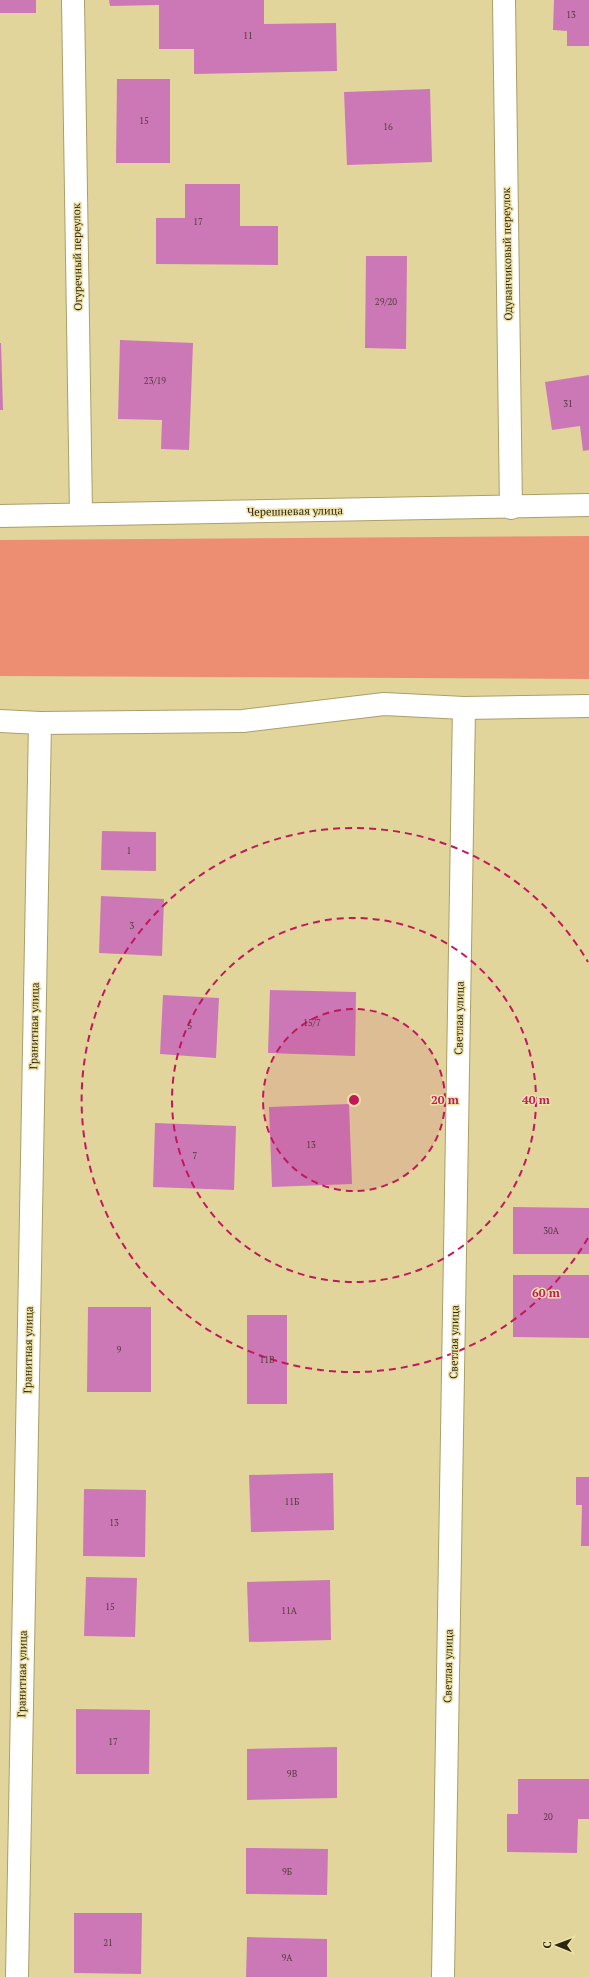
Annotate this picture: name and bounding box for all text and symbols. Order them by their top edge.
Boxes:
house number: 13 [566,9,576,21]
house number: 11 [243,30,253,42]
house number: 15 [139,115,149,127]
house number: 16 [383,121,393,133]
street label: Одуванчиковый переулок [499,187,515,321]
street label: Огуречный переулок [69,203,85,311]
house number: 17 [193,216,203,228]
house number: 29/20 [375,296,397,308]
house number: 23/19 [144,375,166,387]
house number: 31 [563,398,573,410]
street label: Черешневая улица [247,503,344,519]
house number: 1 [127,845,131,857]
house number: 3 [130,920,135,932]
street label: Светлая улица [451,981,467,1055]
street label: Гранитная улица [26,982,42,1070]
house number: 15/7 [303,1017,321,1029]
house number: 5 [188,1020,193,1032]
text: 20 m [431,1092,459,1107]
text: 40 m [522,1092,550,1107]
centre of rings [347,1093,361,1107]
house number: 13 [306,1139,316,1151]
house number: 7 [193,1150,198,1162]
house number: 30А [543,1225,560,1237]
text: 60 m [532,1285,560,1300]
street label: Светлая улица [446,1305,462,1379]
street label: Гранитная улица [20,1306,36,1394]
house number: 9 [117,1344,122,1356]
house number: 11В [259,1354,275,1366]
house number: 11Б [285,1496,300,1508]
house number: 13 [109,1517,119,1529]
house number: 15 [105,1601,115,1613]
house number: 11А [281,1605,298,1617]
street label: Светлая улица [440,1629,456,1703]
street label: Гранитная улица [14,1630,30,1718]
house number: 17 [108,1736,118,1748]
house number: 9В [287,1768,298,1780]
house number: 20 [543,1811,553,1823]
house number: 9Б [282,1866,292,1878]
north arrow [537,1925,577,1965]
house number: 21 [103,1937,113,1949]
text: С [540,1941,554,1949]
house number: 9А [282,1952,293,1964]

